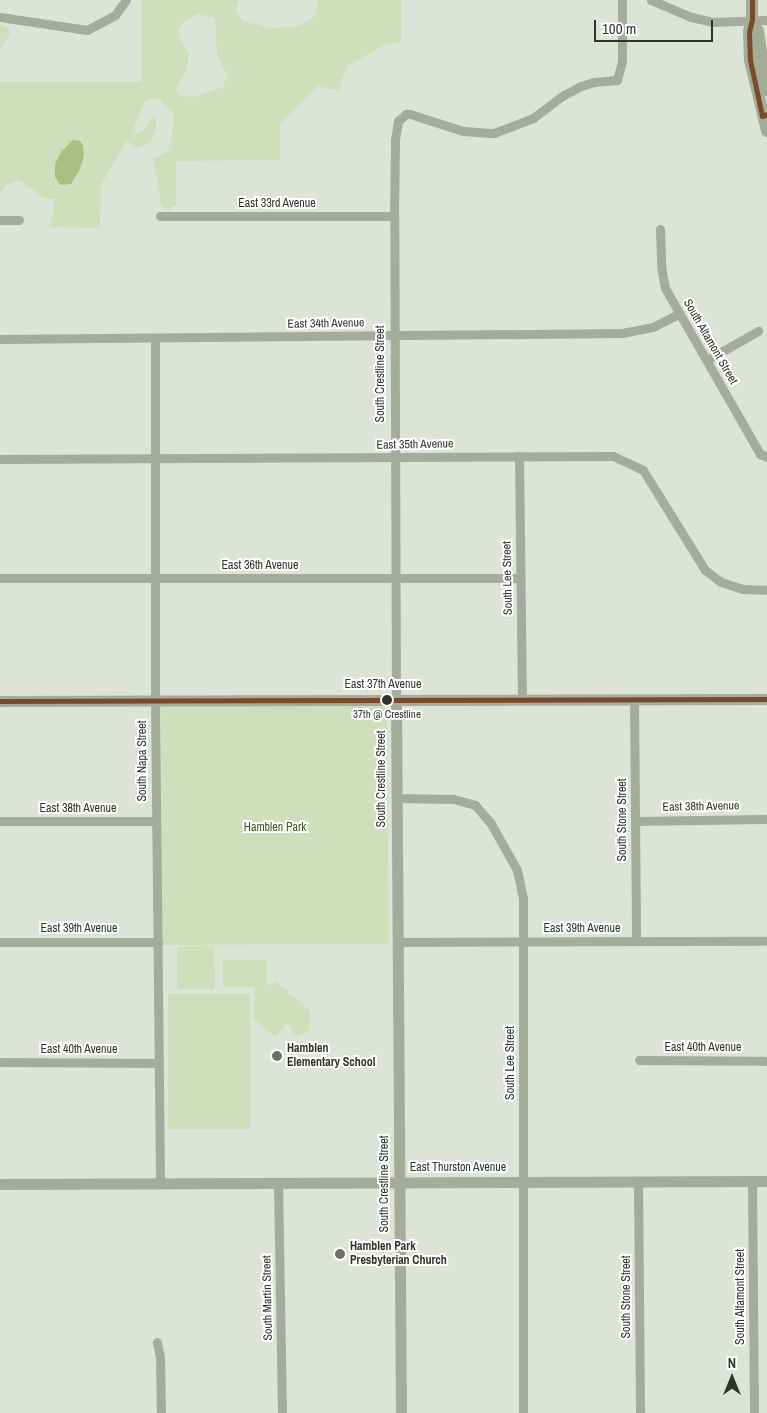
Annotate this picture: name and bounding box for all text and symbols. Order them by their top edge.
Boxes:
scale bar [597,10,716,42]
text: 100 m [602,18,636,39]
street label: East 33rd Avenue [238,197,316,211]
street label: South Altamont Street [680,297,740,387]
street label: East 34th Avenue [287,316,365,332]
street label: South Crestline Street [374,326,388,422]
street label: East 35th Avenue [376,437,454,453]
street label: South Lee Street [500,541,516,615]
street label: East 36th Avenue [221,559,299,573]
street label: East 37th Avenue [344,678,422,692]
marker: 37th @ Crestline [382,695,392,705]
place label: 37th @ Crestline [353,707,421,721]
street label: South Napa Street [136,721,150,801]
street label: South Crestline Street [375,731,389,827]
street label: South Stone Street [616,778,630,862]
street label: East 38th Avenue [662,799,740,815]
street label: East 38th Avenue [39,802,117,816]
park label: Hamblen Park [244,821,306,835]
street label: East 39th Avenue [40,922,118,936]
street label: East 39th Avenue [543,922,621,936]
street label: South Lee Street [504,1026,518,1100]
street label: East 40th Avenue [664,1041,742,1055]
place label: Hamblen Elementary School [287,1042,376,1070]
street label: East 40th Avenue [40,1043,118,1057]
marker: Hamblen Elementary School [271,1050,283,1062]
street label: South Crestline Street [378,1136,392,1232]
street label: East Thurston Avenue [409,1161,507,1175]
place label: Hamblen Park Presbyterian Church [350,1240,447,1268]
marker: Hamblen Park Presbyterian Church [334,1248,346,1260]
street label: South Altamont Street [734,1249,748,1345]
street label: South Martin Street [260,1255,276,1341]
street label: South Stone Street [620,1255,634,1339]
north arrow [707,1353,757,1403]
text: N [728,1354,736,1372]

